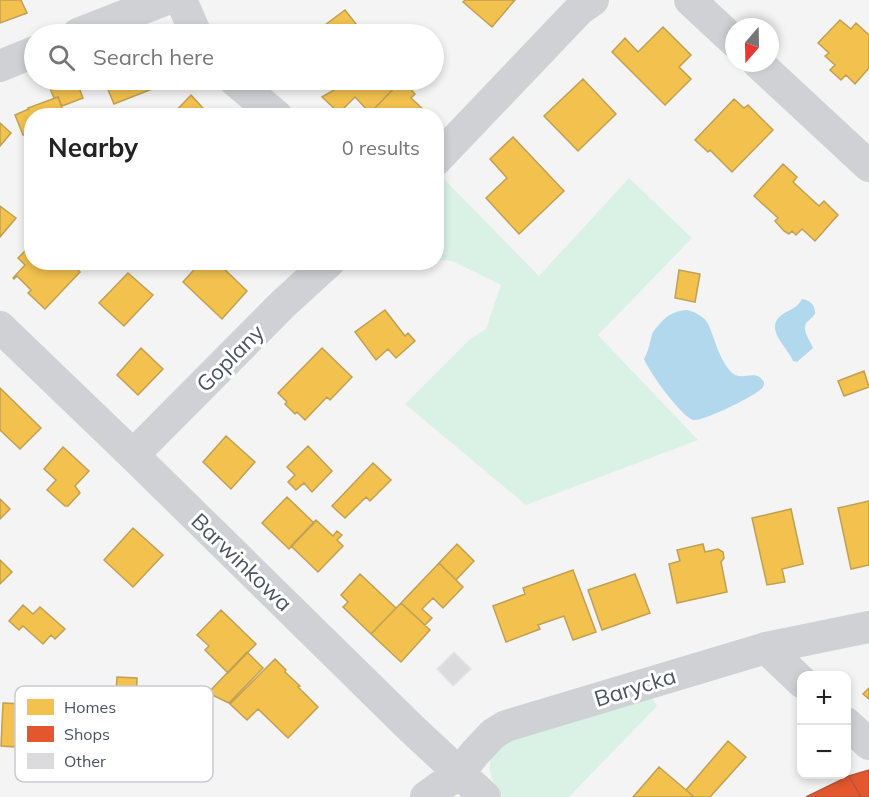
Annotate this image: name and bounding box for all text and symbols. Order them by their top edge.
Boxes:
north arrow [725,18,779,72]
search box [24,24,444,90]
icon: search [45,41,78,74]
text: Search here [93,43,214,71]
text: Nearby [48,131,138,164]
text: 0 results [342,135,420,160]
street label: Goplany [190,318,270,398]
street label: Barwinkowa [186,507,298,617]
street label: Barycka [591,661,679,713]
map controls [797,671,851,779]
button: + [797,671,851,725]
legend [15,686,213,782]
text: Homes [64,697,116,717]
text: Shops [64,724,110,744]
button: − [797,725,851,779]
text: Other [64,751,106,771]

